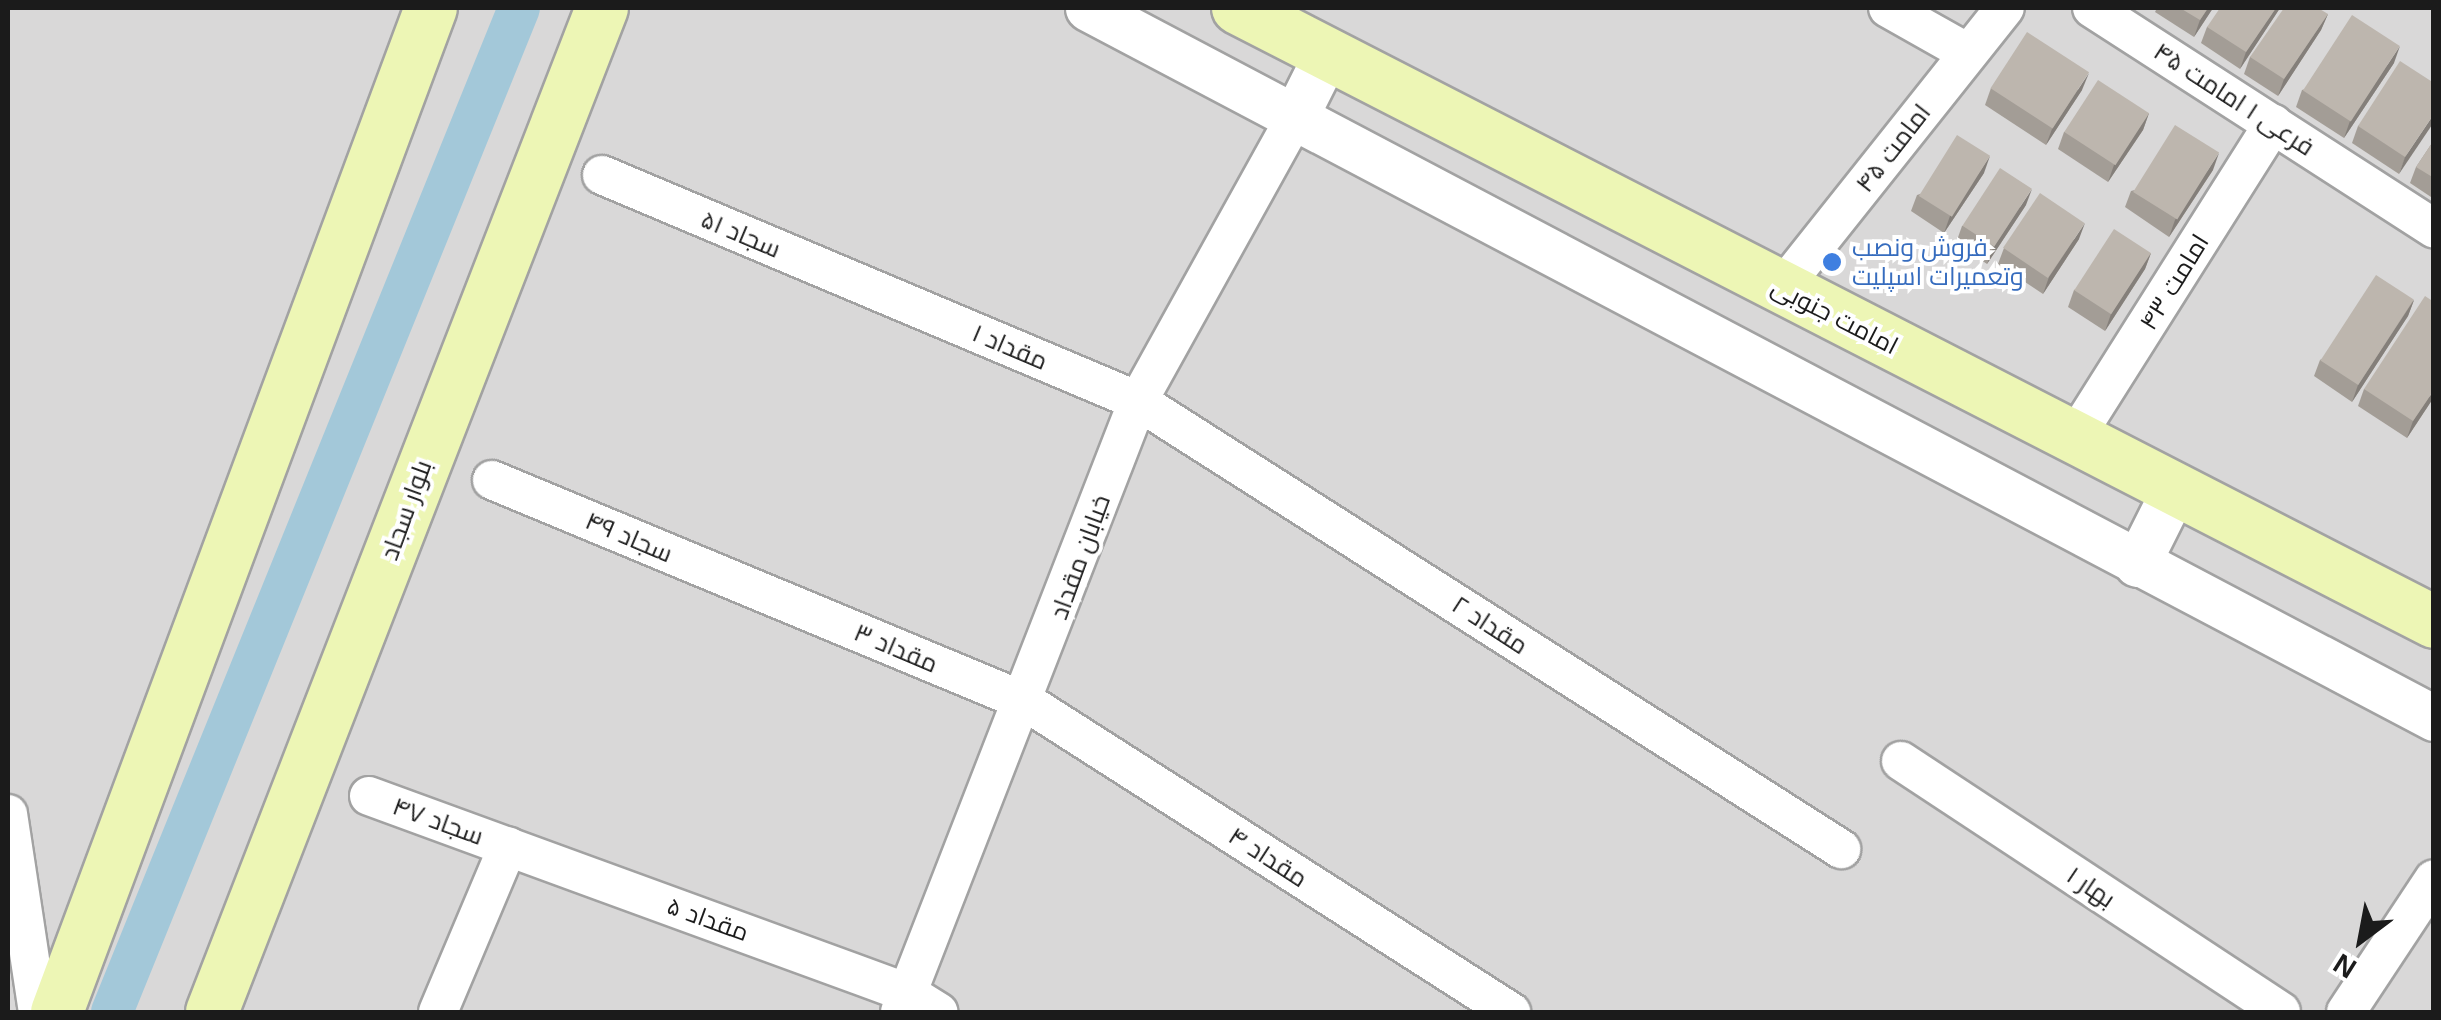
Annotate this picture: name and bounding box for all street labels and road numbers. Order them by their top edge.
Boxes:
street label: فرعی ۱ امامت ۴۵ [2148,36,2320,162]
street label: امامت ۴۵ [1849,98,1937,198]
street label: سجاد ۵۱ [697,204,785,264]
street label: امامت ۴۳ [2133,229,2215,335]
street label: امامت جنوبی [1767,271,1903,361]
street label: مقداد ۱ [968,318,1052,376]
street label: بلوار سجاد [374,456,438,564]
street label: خیابان مقداد [1044,491,1116,623]
street label: سجاد ۴۹ [581,505,677,569]
street label: مقداد ۲ [1446,589,1534,661]
street label: مقداد ۳ [850,617,942,679]
street label: سجاد ۴۷ [389,791,487,851]
street label: مقداد ۴ [1223,821,1313,893]
street label: بهار ۱ [2061,860,2121,914]
street label: مقداد ۵ [663,890,753,948]

